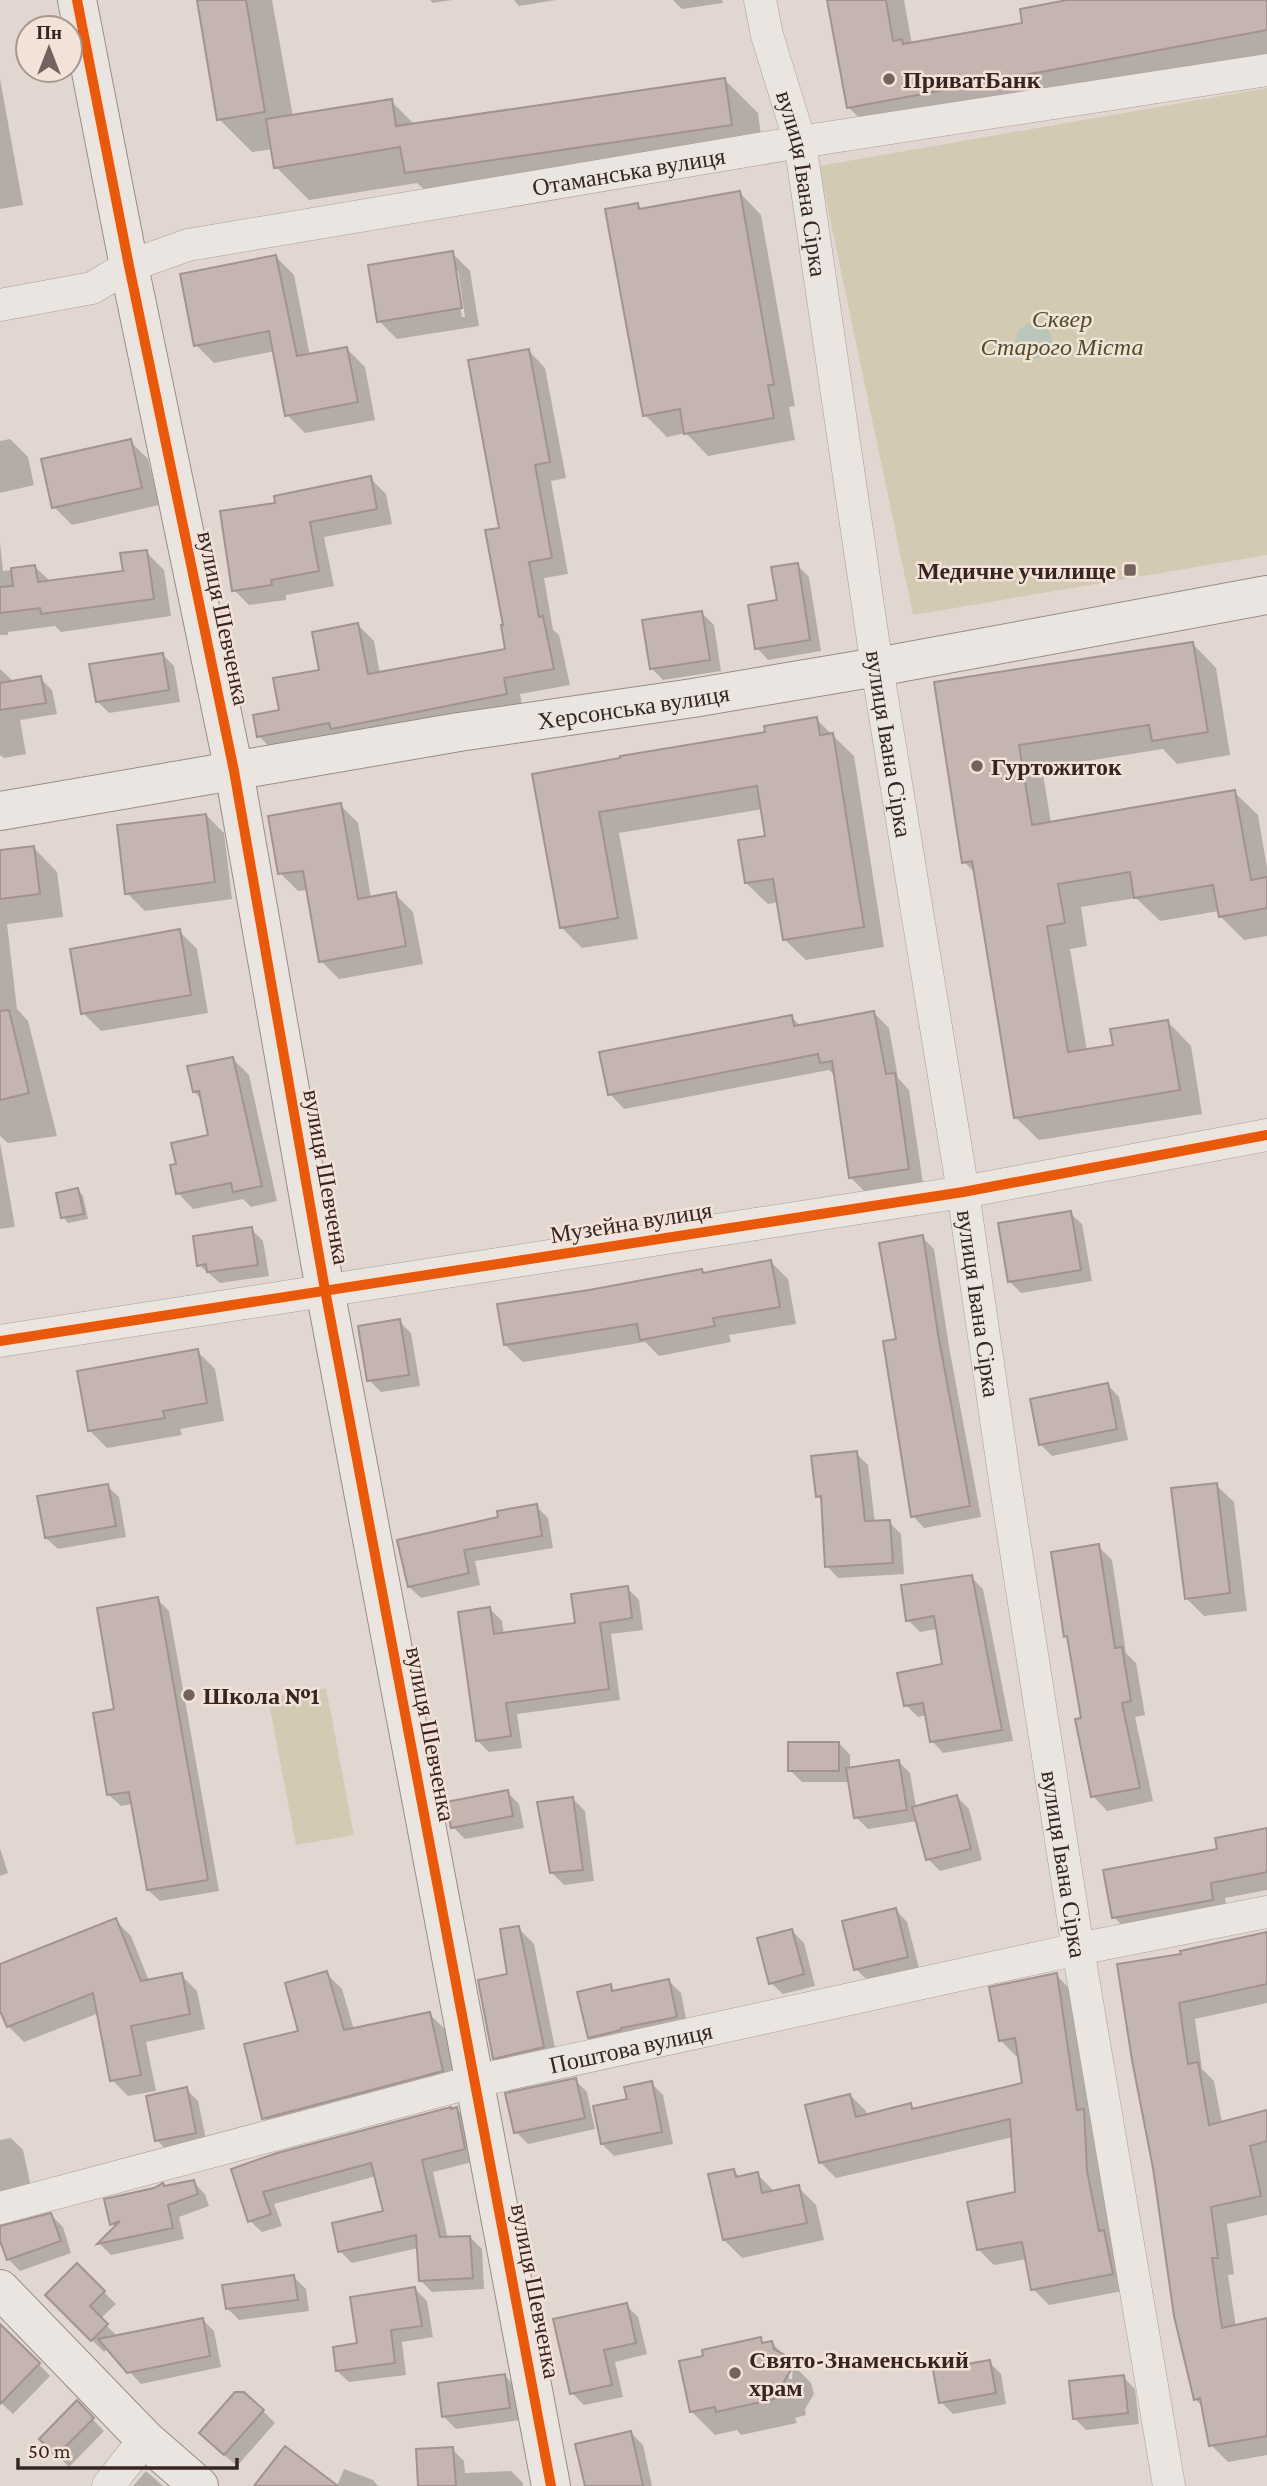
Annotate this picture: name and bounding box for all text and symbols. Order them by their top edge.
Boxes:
north arrow [14,14,84,84]
text: Пн [36,22,62,43]
place label: ПриватБанк [903,66,1041,93]
marker: ПриватБанк [881,71,897,87]
street label: вулиця Івана Сірка [771,87,833,279]
street label: Отаманська вулиця [530,141,727,200]
park label: Сквер Старого Міста [981,305,1143,360]
street label: вулиця Шевченка [192,528,256,708]
place label: Медичне училище [917,557,1116,584]
marker: Медичне училище [1122,562,1138,578]
street label: вулиця Івана Сірка [861,648,918,839]
street label: Херсонська вулиця [536,679,731,734]
place label: Гуртожиток [991,753,1122,780]
marker: Гуртожиток [969,758,985,774]
street label: вулиця Шевченка [298,1087,356,1267]
street label: Музейна вулиця [548,1196,714,1248]
street label: вулиця Івана Сірка [952,1208,1006,1399]
street label: вулиця Шевченка [401,1644,461,1824]
place label: Школа №1 [203,1682,320,1709]
marker: Школа №1 [181,1687,197,1703]
street label: вулиця Івана Сірка [1037,1769,1093,1960]
street label: Поштова вулиця [547,2016,715,2078]
street label: вулиця Шевченка [506,2201,566,2381]
place label: Свято-Знаменський храм [749,2346,969,2401]
marker: Свято-Знаменський храм [727,2365,743,2381]
scale bar [18,2426,236,2470]
text: 50 m [28,2439,71,2463]

